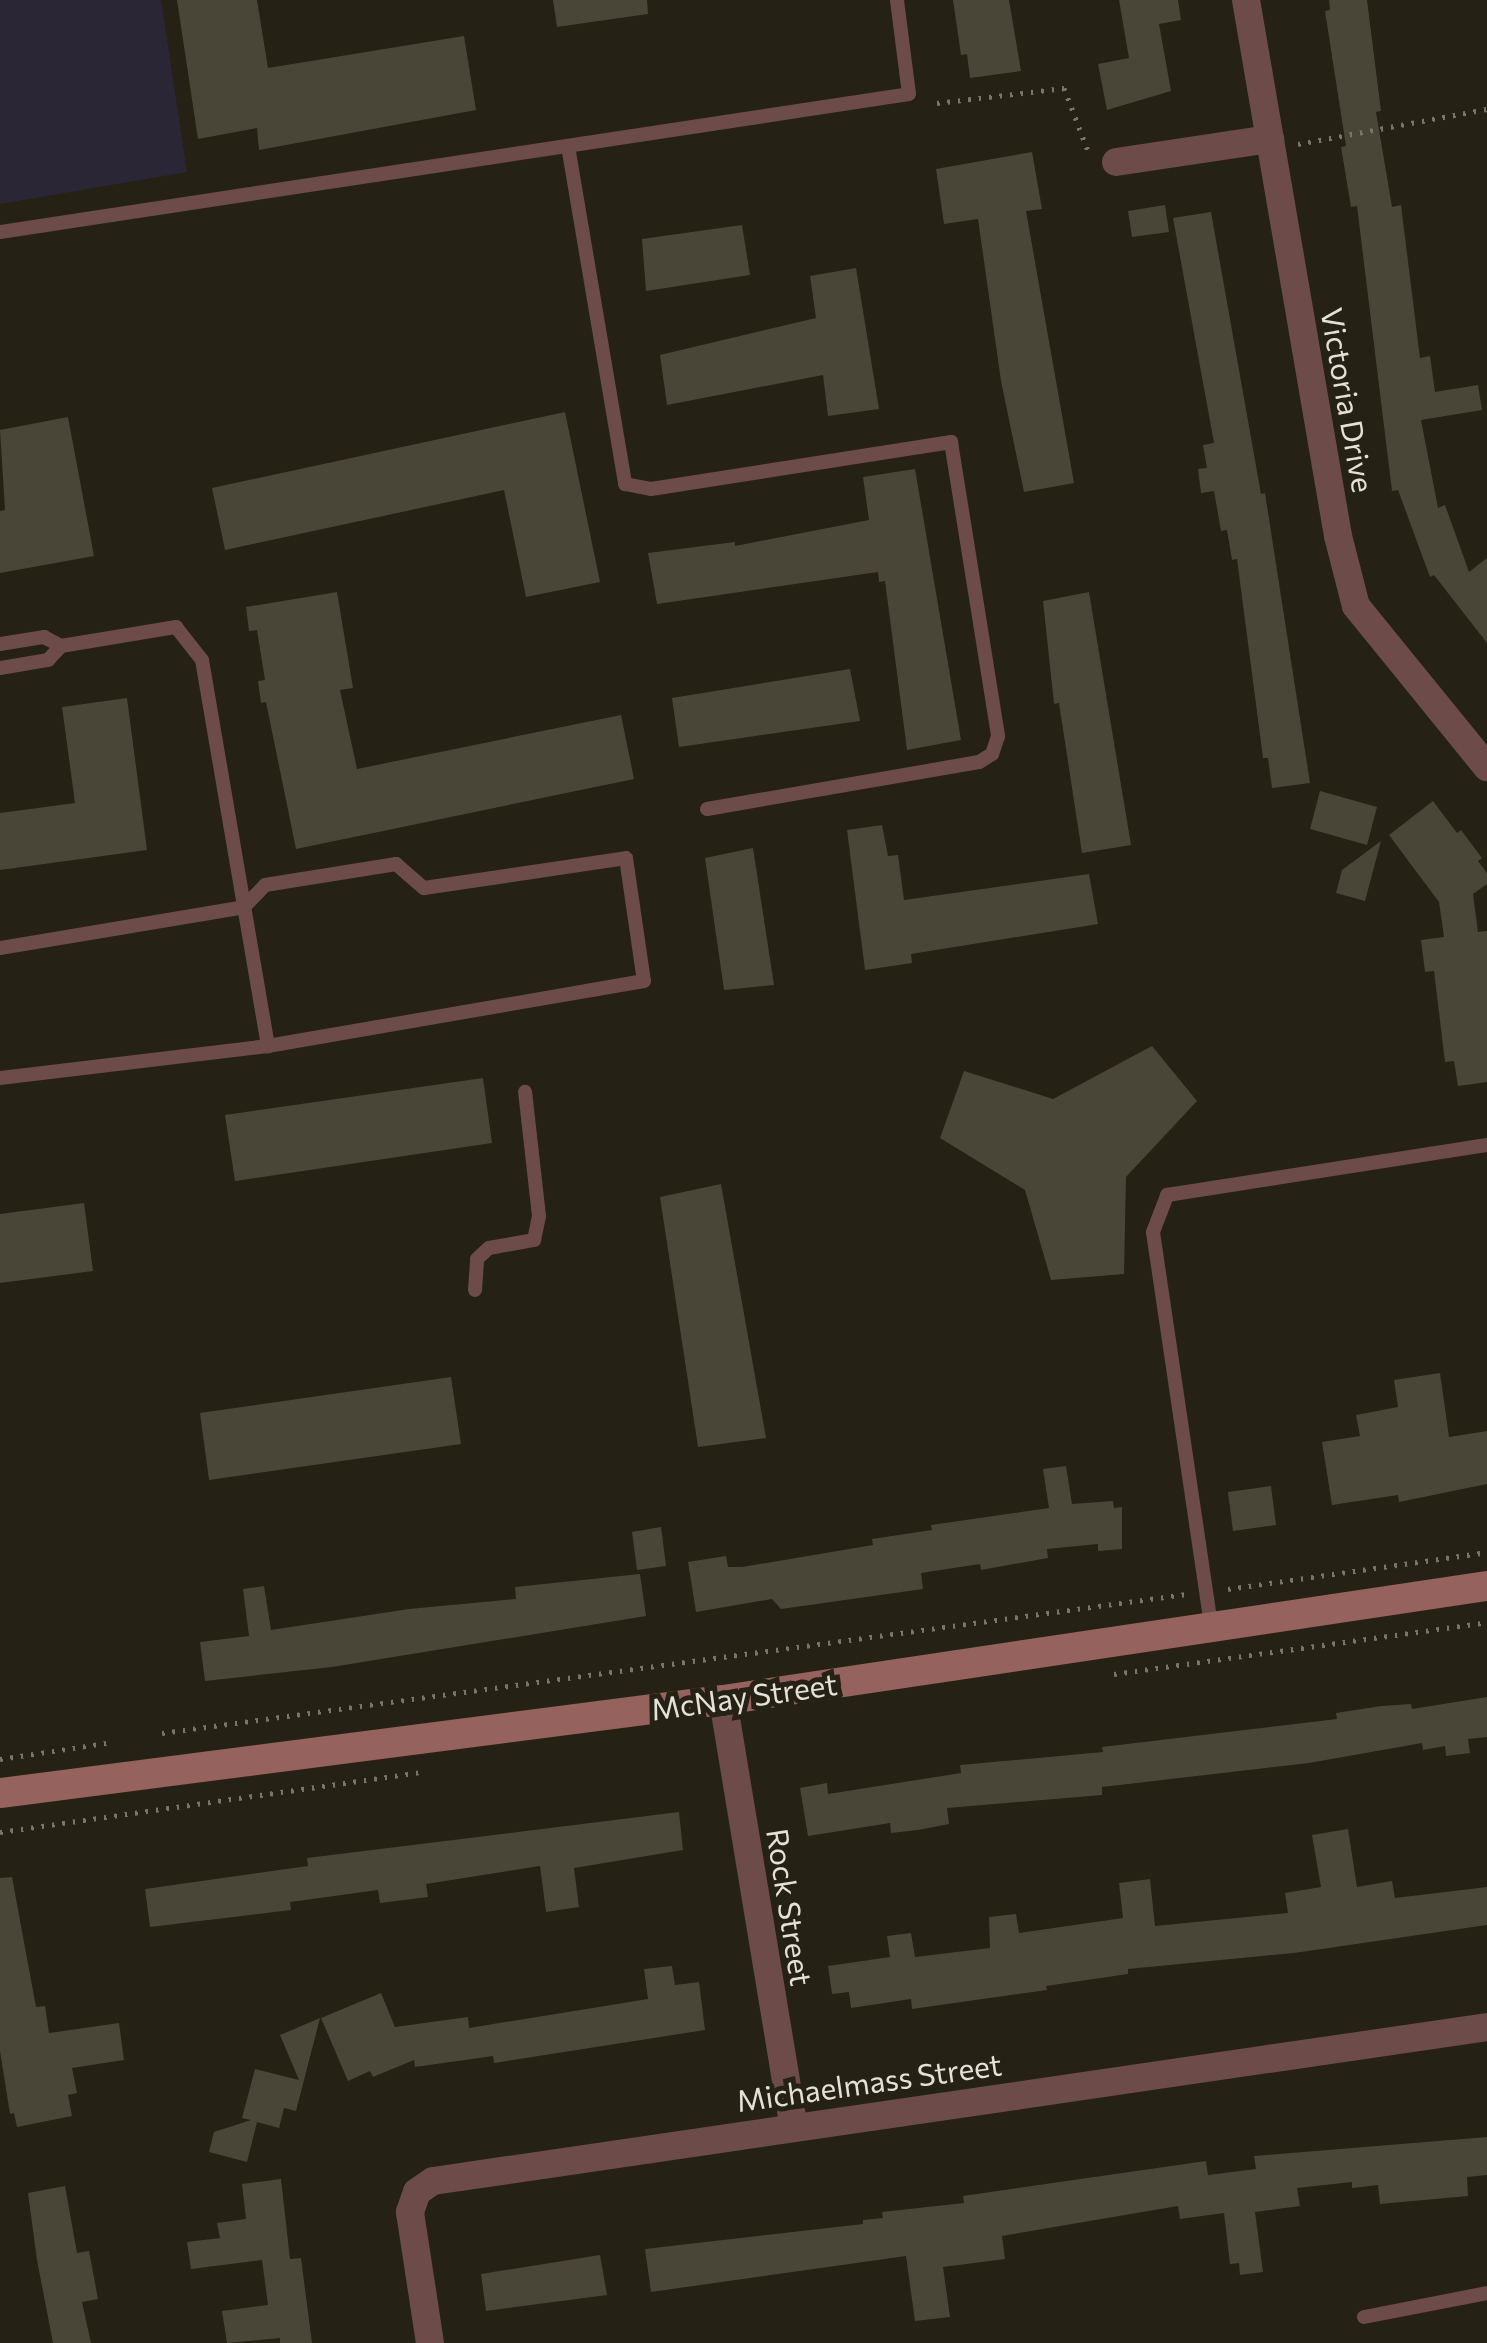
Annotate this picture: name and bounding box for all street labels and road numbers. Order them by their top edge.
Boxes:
street label: Victoria Drive [1314,305,1382,495]
street label: McNay Street [649,1665,839,1727]
street label: Rock Street [760,1826,820,1988]
street label: Michaelmass Street [734,2046,1004,2118]

